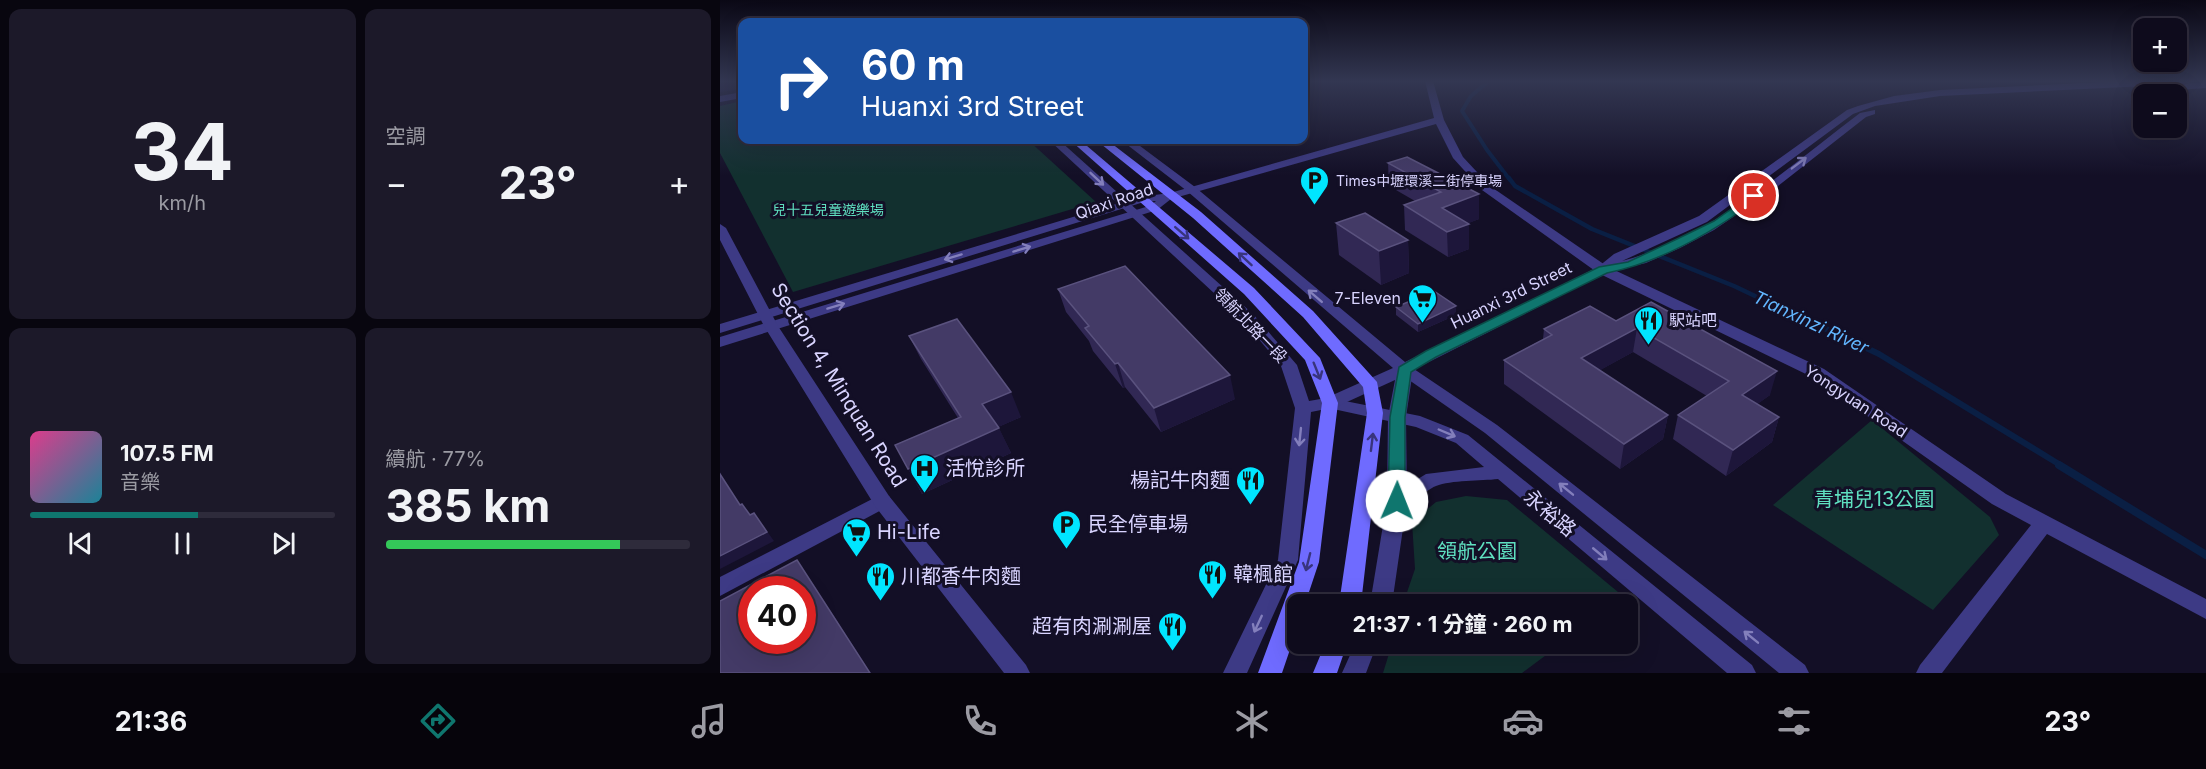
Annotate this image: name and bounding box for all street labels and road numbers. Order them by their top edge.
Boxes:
street label: Qiaxi Road [1073,178,1155,224]
street label: Huanxi 3rd Street [1447,257,1575,333]
street label: Section 4, Minquan Road [766,279,912,491]
street label: 領航北路一段 [1210,284,1292,366]
street label: Yongyuan Road [1801,360,1911,442]
street label: 永裕路 [1519,485,1581,541]

